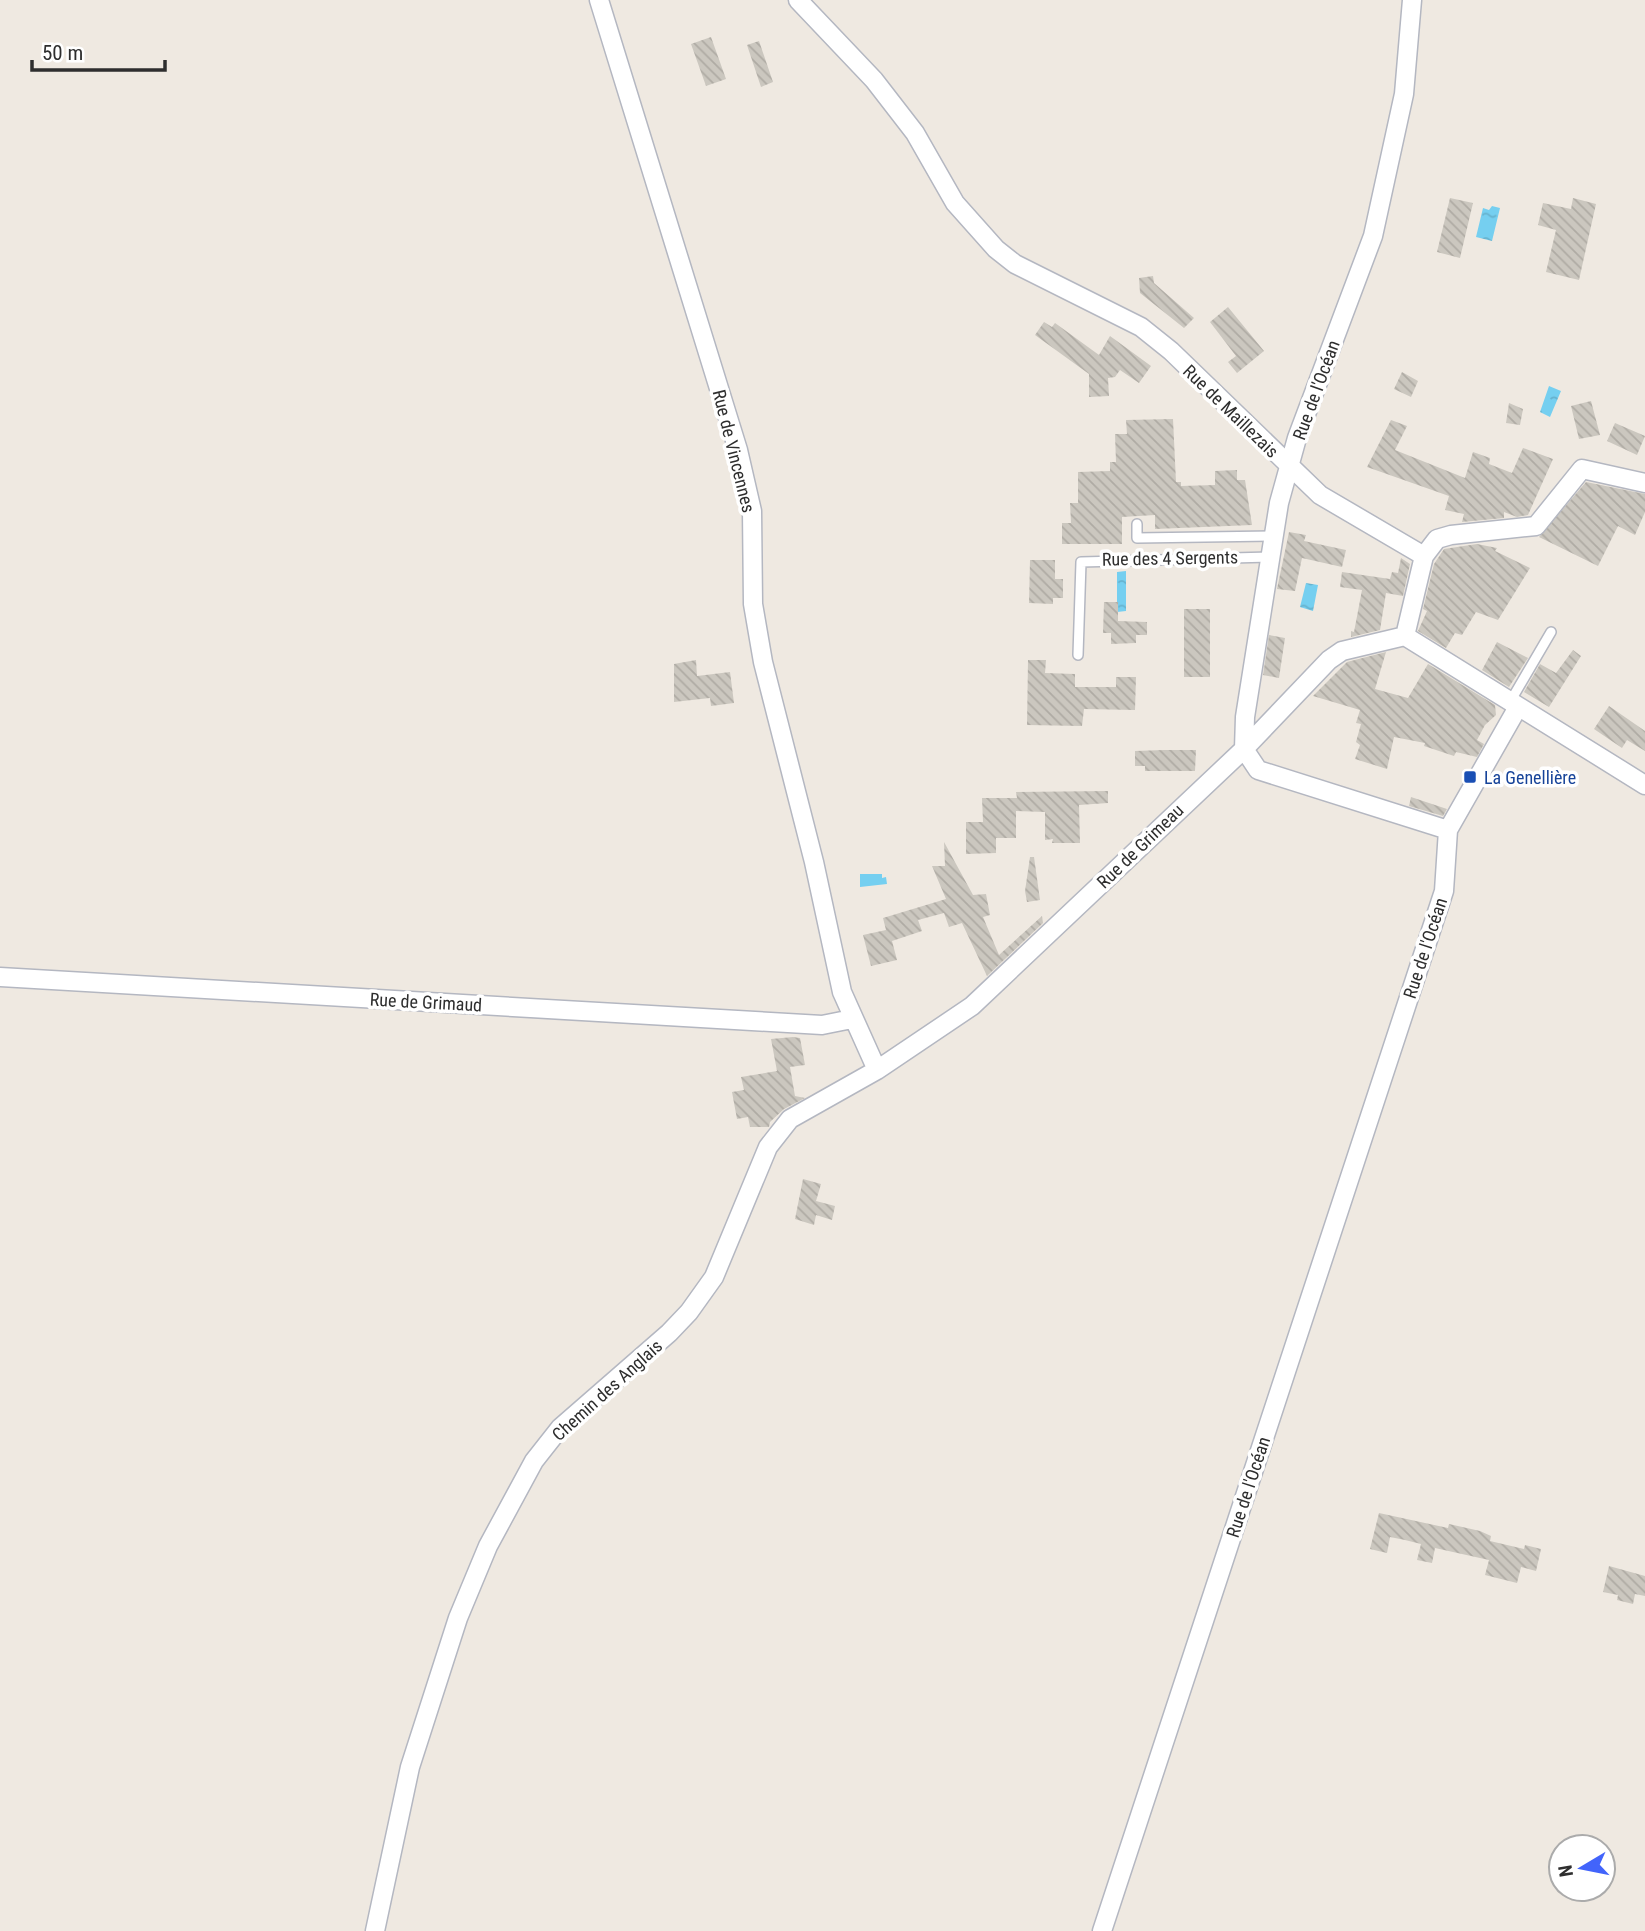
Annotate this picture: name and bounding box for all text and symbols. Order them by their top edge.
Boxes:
scale bar [32,28,164,72]
text: 50 m [42,41,83,65]
street label: Rue de l'Océan [1288,337,1344,443]
street label: Rue de Maillezais [1179,360,1283,462]
street label: Rue de Vincennes [709,387,759,515]
street label: Rue des 4 Sergents [1102,546,1238,570]
place label: La Genellière [1484,767,1576,788]
marker: La Genellière [1462,769,1478,785]
street label: Rue de Grimeau [1092,800,1188,892]
street label: Rue de l'Océan [1399,895,1451,1001]
street label: Rue de Grimaud [369,989,483,1015]
street label: Chemin des Anglais [548,1335,666,1445]
street label: Rue de l'Océan [1222,1434,1274,1540]
north arrow [1547,1833,1617,1903]
text: N [1553,1863,1578,1879]

